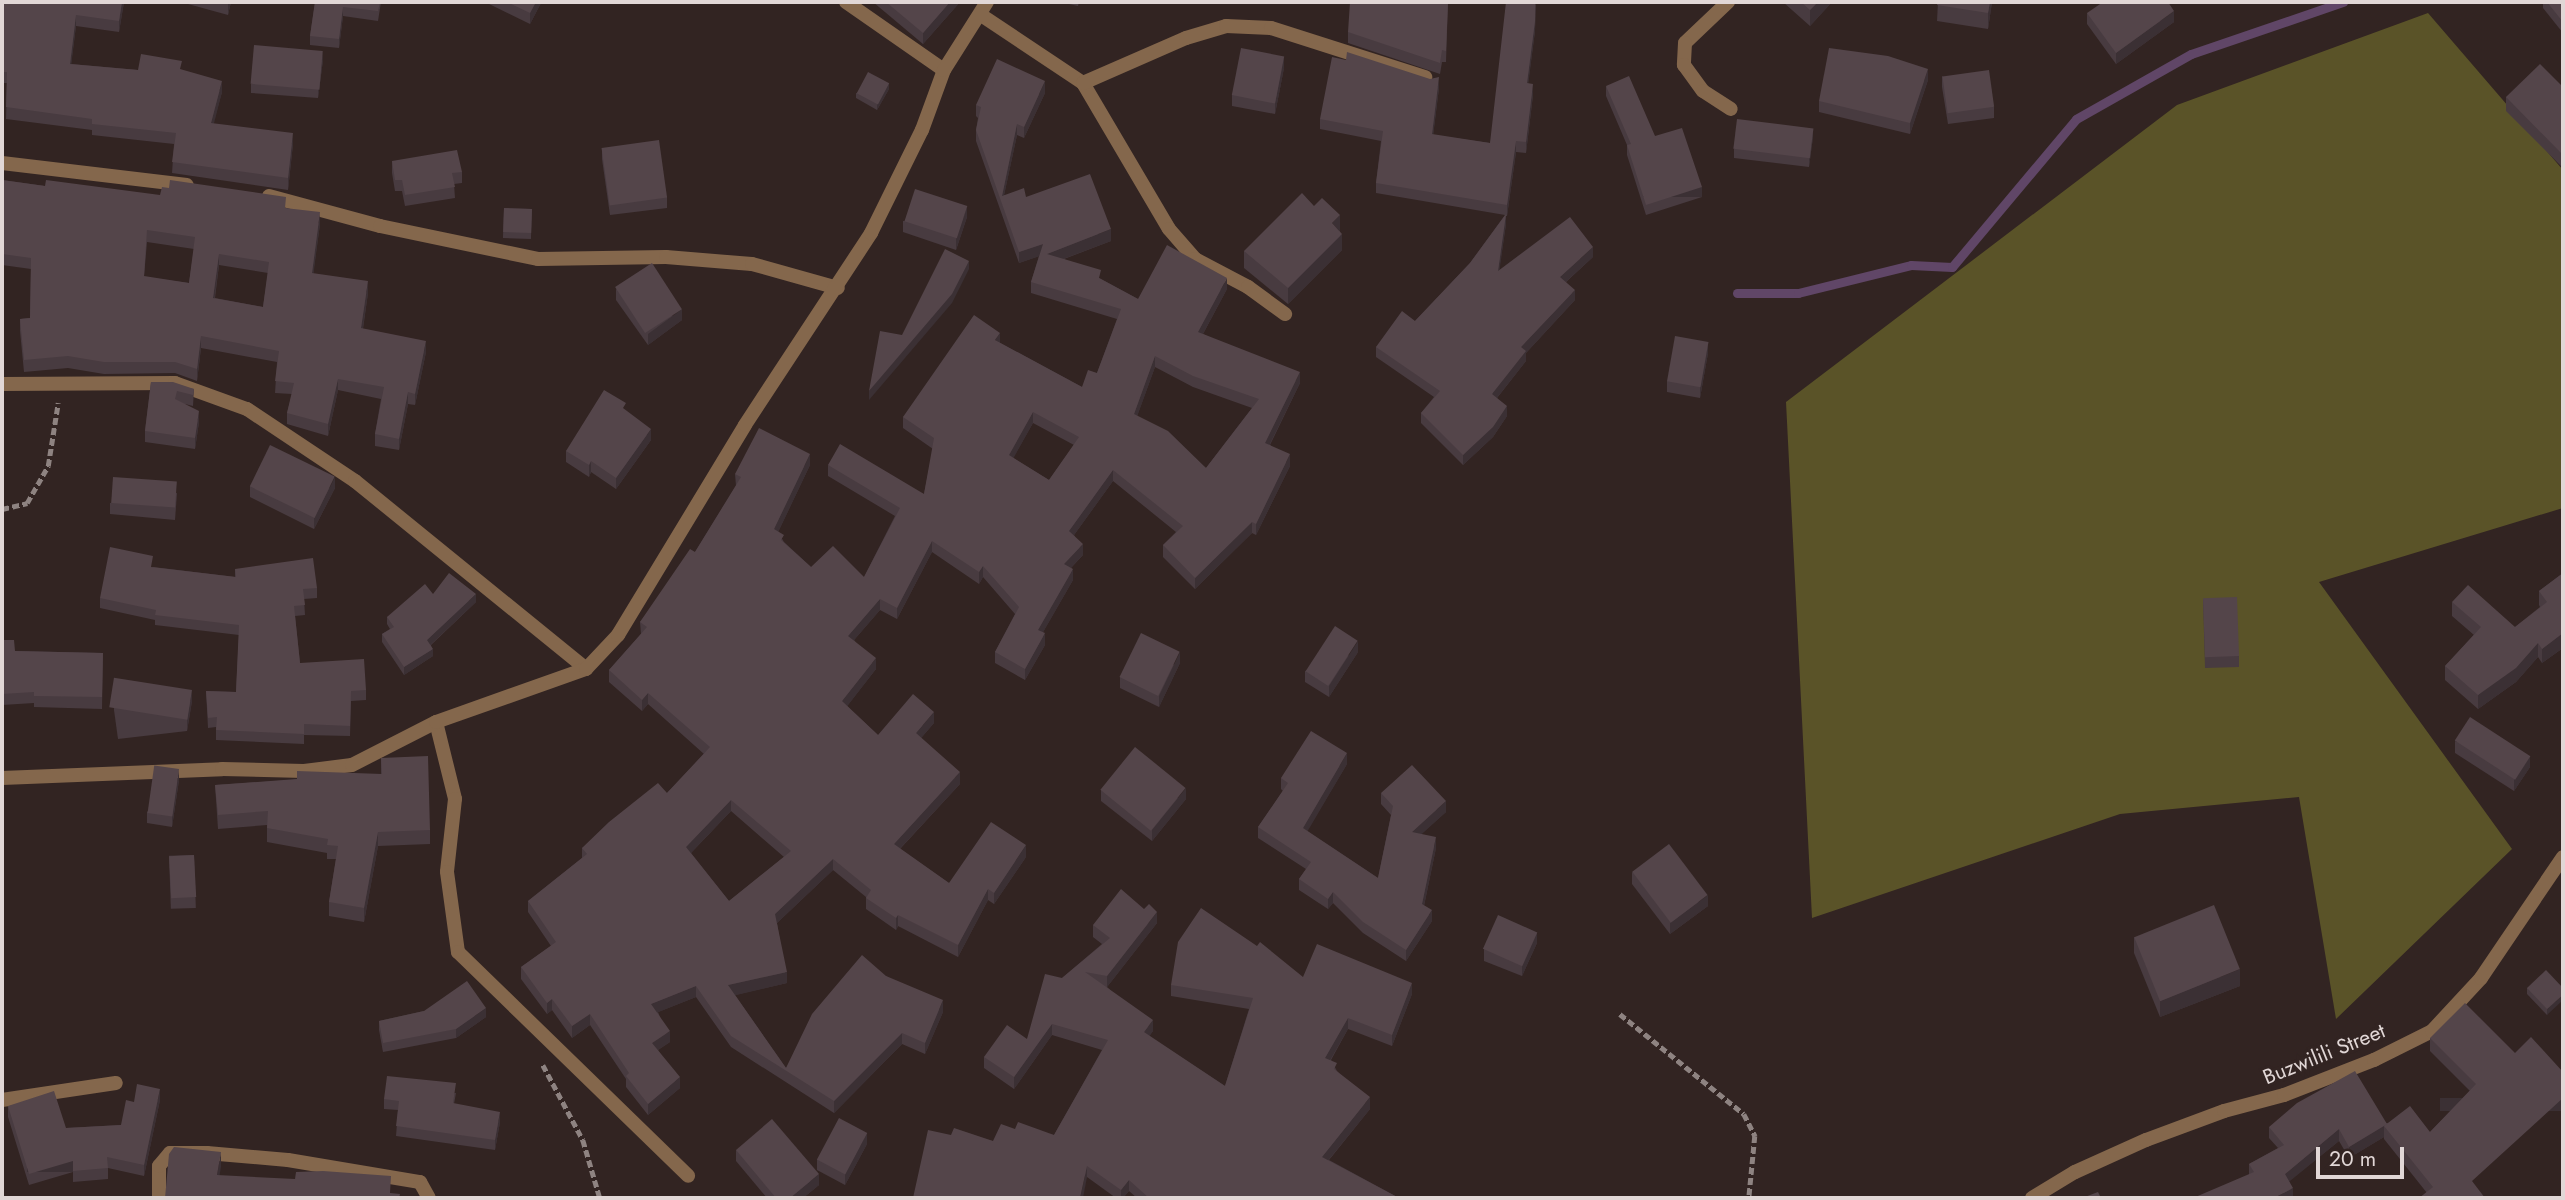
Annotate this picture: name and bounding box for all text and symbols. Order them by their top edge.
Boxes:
street label: Buzwilili Street [2259,1018,2389,1090]
scale bar [2320,1134,2408,1178]
text: 20 m [2329,1144,2376,1174]

